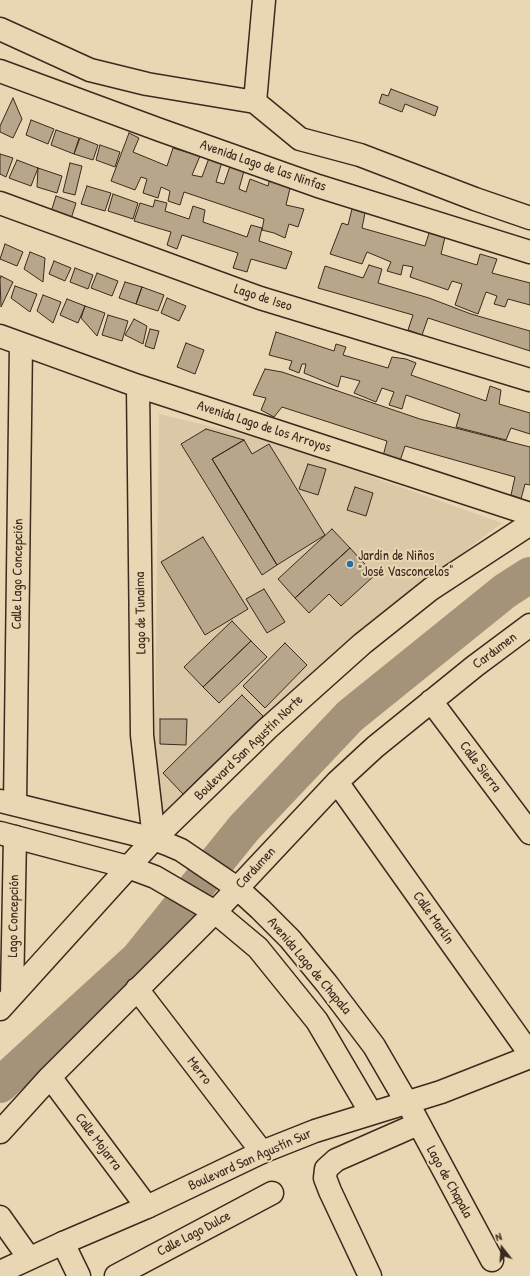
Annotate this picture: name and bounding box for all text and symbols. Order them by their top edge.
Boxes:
street label: Avenida Lago de las Ninfas [198,137,328,195]
street label: Lago de Iseo [232,281,294,315]
street label: Avenida Lago de los Arroyos [195,397,333,457]
street label: Calle Lago Concepción [9,518,27,630]
place label: Jardín de Niños "José Vasconcelos" [358,548,453,580]
marker: Jardín de Niños "José Vasconcelos" [345,559,355,569]
street label: Lago de Tunaima [132,572,150,654]
street label: Cardumen [470,629,520,673]
street label: Boulevard San Agustín Norte [191,692,307,804]
street label: Calle Sierra [455,738,505,796]
street label: Cardumen [232,844,280,892]
street label: Lago Concepción [5,874,23,958]
street label: Calle Marlín [409,888,457,948]
street label: Avenida Lago de Chapala [264,914,354,1018]
street label: Merro [183,1054,215,1088]
street label: Calle Mojarra [71,1110,125,1174]
street label: Boulevard San Agustín Sur [186,1125,314,1195]
street label: Lago de Chapala [422,1143,476,1221]
street label: Calle Lago Dulce [154,1208,234,1260]
north arrow [482,1228,522,1268]
text: N [494,1229,503,1244]

